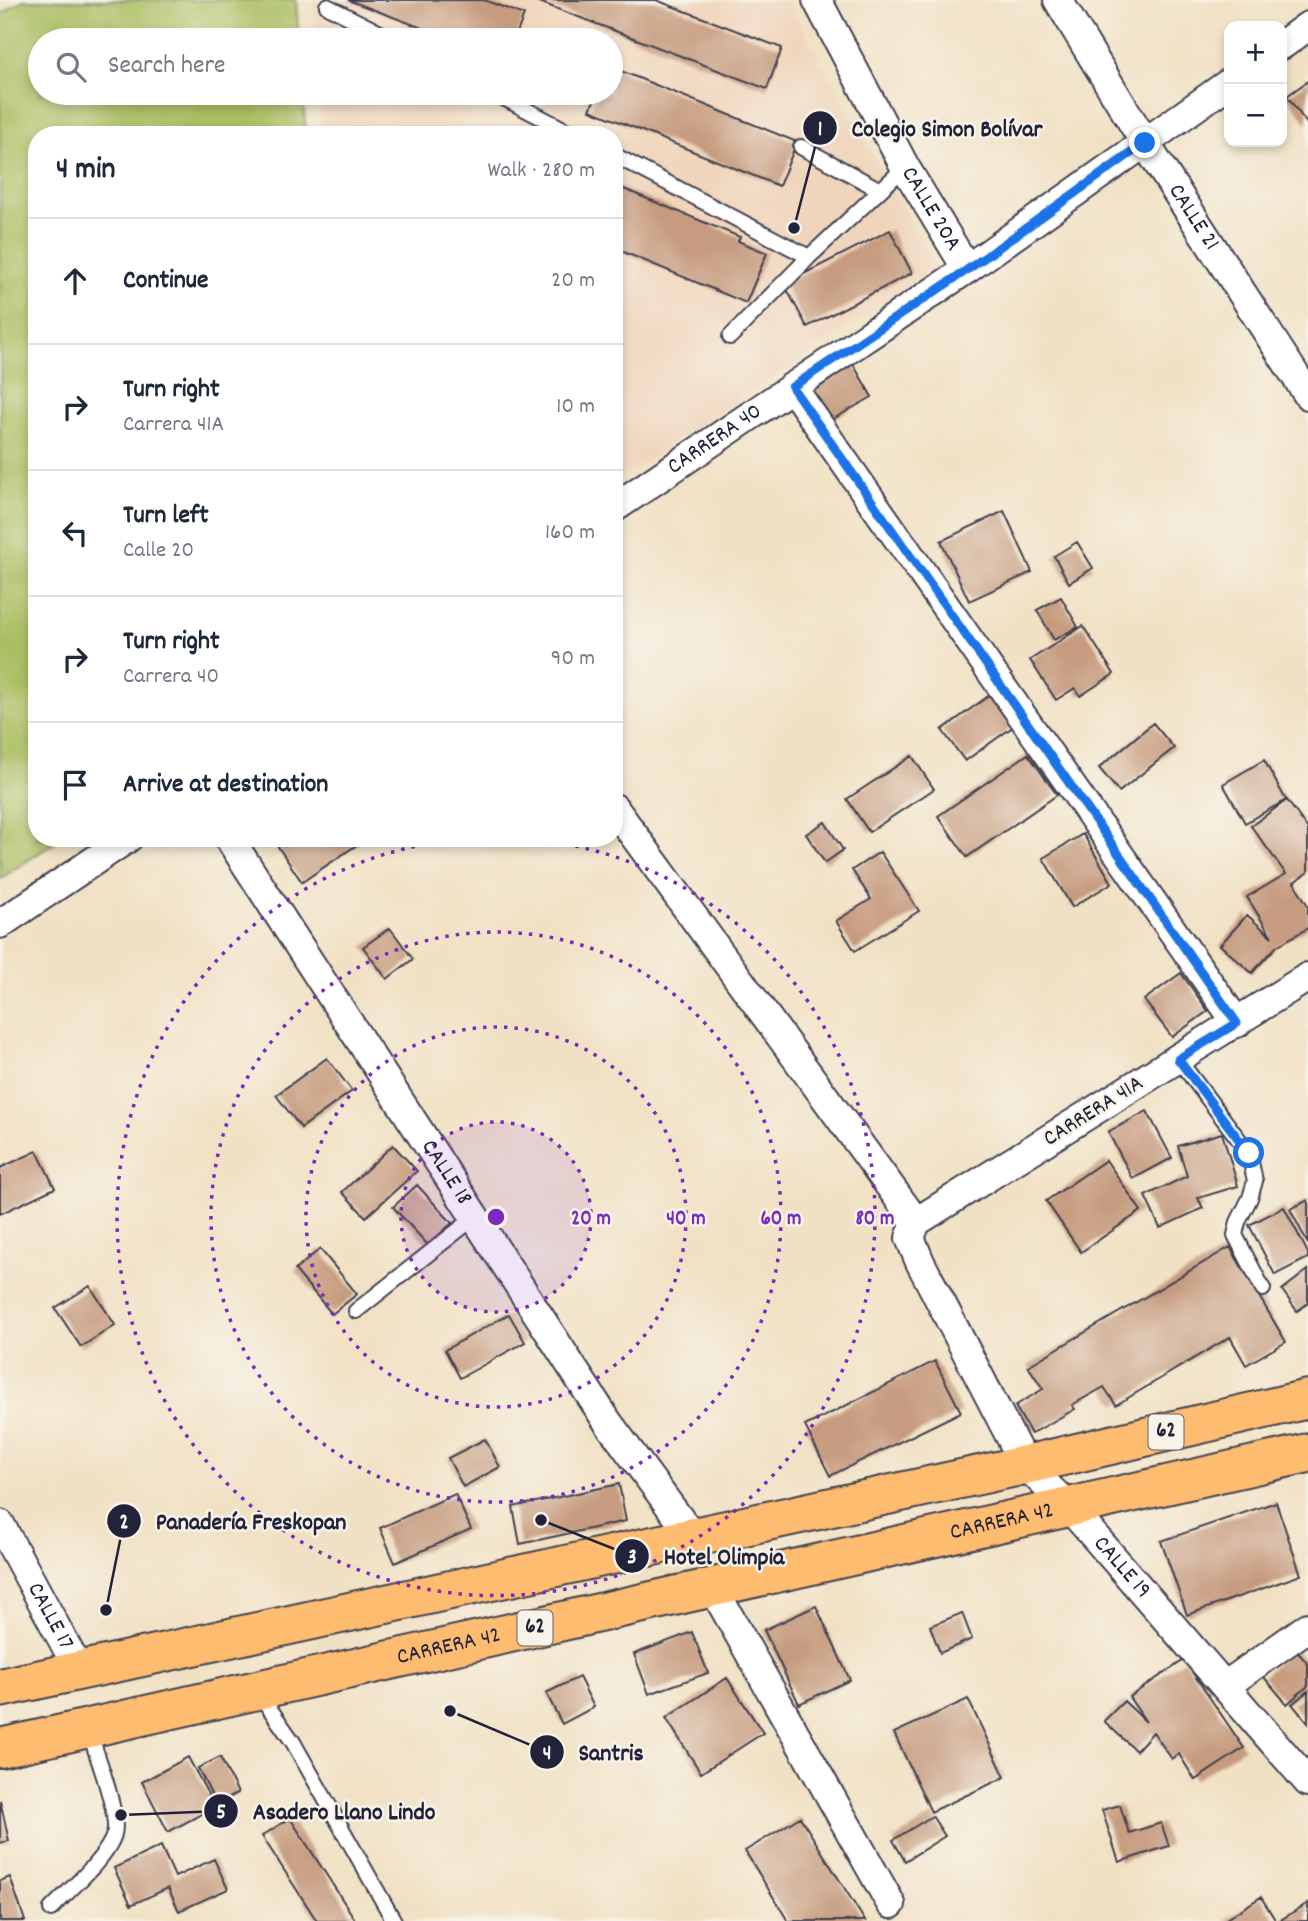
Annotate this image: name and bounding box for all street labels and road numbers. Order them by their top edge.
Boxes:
street label: CALLE 20A [892,160,969,258]
street label: CALLE 21 [1159,178,1227,257]
street label: CARRERA 40 [661,396,769,484]
street label: CARRERA 41A [1037,1068,1151,1156]
street label: CALLE 18 [412,1133,480,1212]
road number: 62 [1148,1414,1184,1450]
street label: CARRERA 42 [947,1494,1057,1550]
street label: CALLE 19 [1085,1529,1158,1606]
street label: CALLE 17 [18,1577,82,1656]
road number: 62 [518,1610,552,1646]
street label: CARRERA 42 [394,1619,504,1674]

